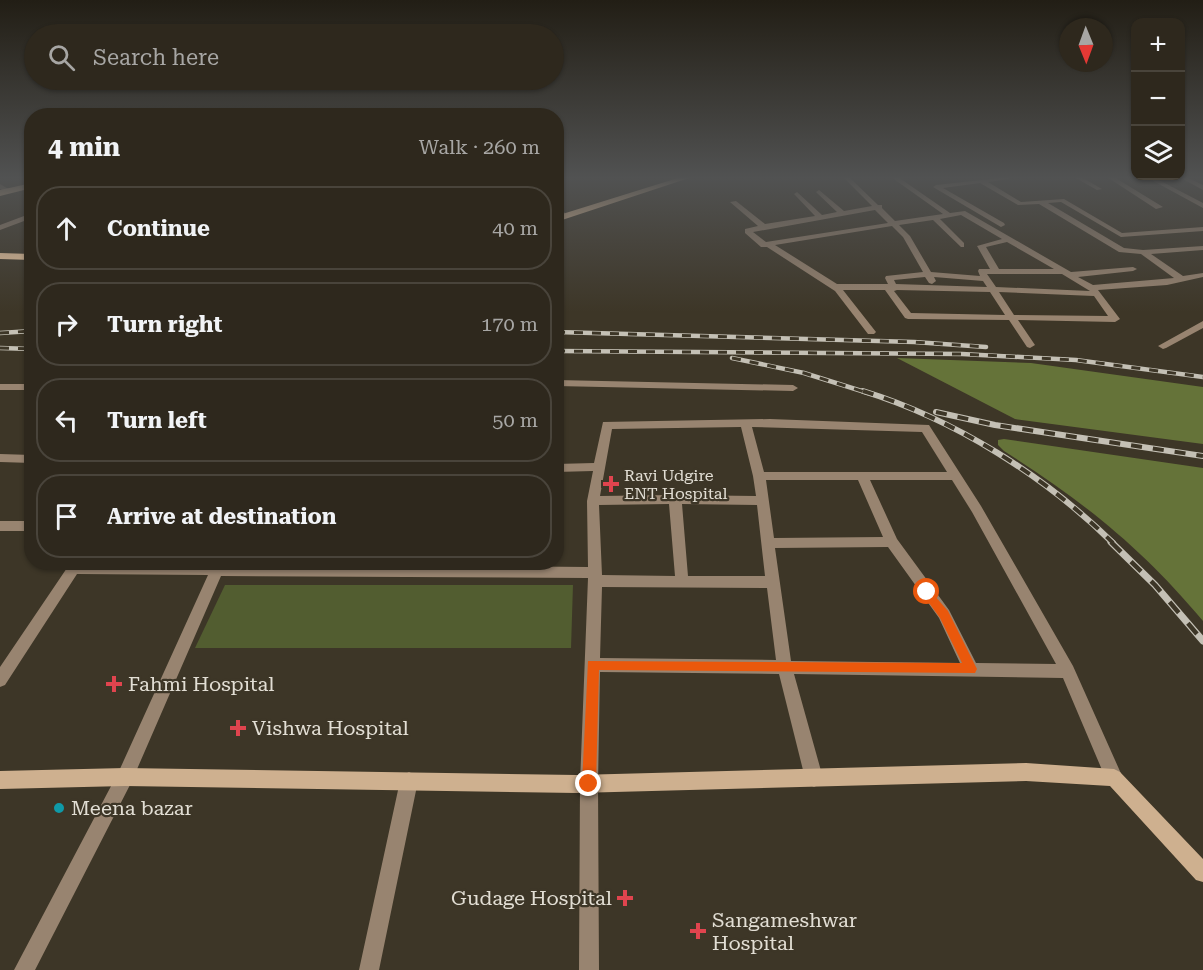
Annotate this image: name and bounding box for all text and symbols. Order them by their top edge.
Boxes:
north arrow [1059,18,1113,72]
map controls [1131,18,1185,180]
button: + [1131,18,1185,72]
search box [24,24,564,90]
icon: search [45,41,78,74]
text: Search here [93,45,219,70]
button: − [1131,72,1185,126]
button: layers [1131,126,1185,180]
text: 4 min [48,132,120,162]
text: Walk · 260 m [419,135,540,159]
icon: ahead [50,212,83,245]
text: Continue [107,216,210,241]
text: 40 m [492,216,538,240]
icon: right [50,308,83,341]
text: Turn right [107,312,222,337]
text: 170 m [481,312,538,336]
icon: left [50,404,83,437]
text: Turn left [107,408,207,433]
text: 50 m [492,408,538,432]
place label: Ravi Udgire ENT Hospital [624,466,727,503]
marker: Ravi Udgire ENT Hospital [602,475,620,493]
icon: arrive [50,500,83,533]
text: Arrive at destination [107,504,336,529]
route start [913,578,939,604]
place label: Fahmi Hospital [128,672,274,696]
marker: Fahmi Hospital [105,675,123,693]
place label: Vishwa Hospital [252,716,409,740]
marker: Vishwa Hospital [229,719,247,737]
route end [575,770,601,796]
place label: Meena bazar [71,796,193,820]
marker: Meena bazar [52,801,66,815]
place label: Gudage Hospital [451,886,612,910]
marker: Gudage Hospital [616,889,634,907]
place label: Sangameshwar Hospital [712,908,857,955]
marker: Sangameshwar Hospital [689,922,707,940]

